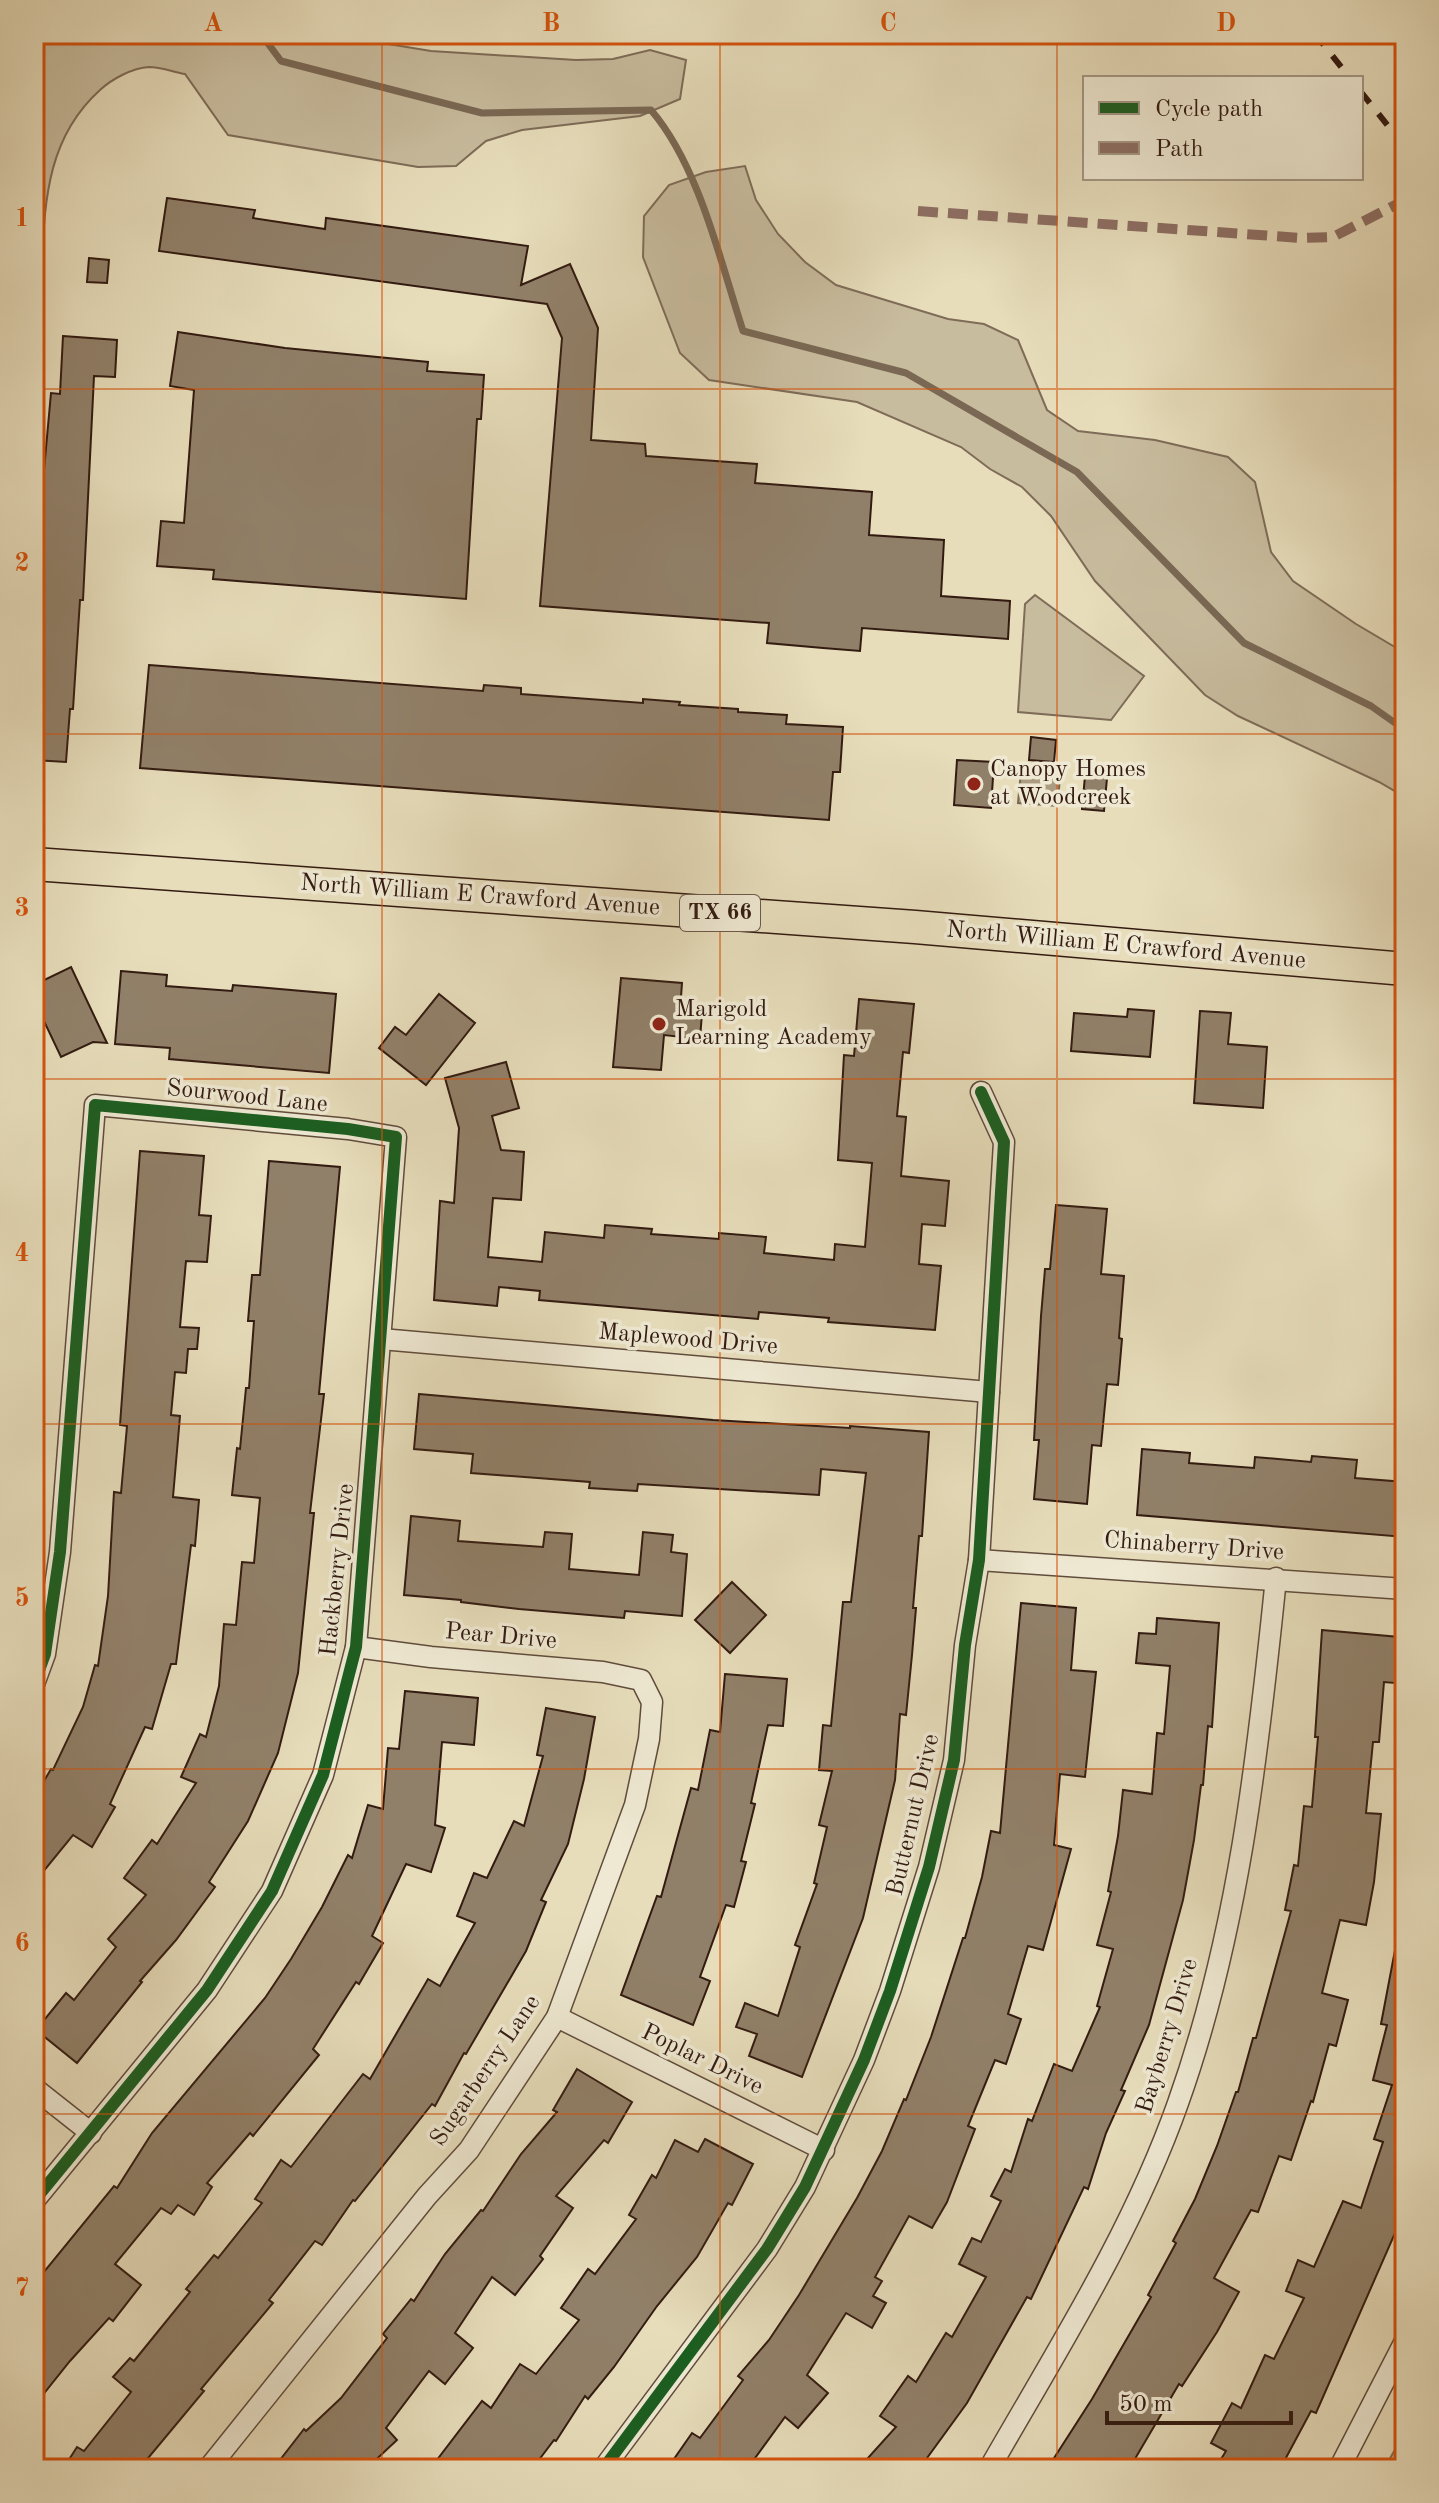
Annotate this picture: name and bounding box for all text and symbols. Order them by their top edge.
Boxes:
text: A [203,11,223,37]
text: B [542,11,560,37]
text: C [879,11,897,37]
text: D [1216,11,1236,37]
legend [1083,76,1363,180]
text: Cycle path [1155,98,1263,122]
text: Path [1155,138,1204,162]
text: 1 [14,206,30,232]
text: 2 [14,551,30,577]
place label: Canopy Homes at Woodcreek [990,758,1146,810]
marker: Canopy Homes at Woodcreek [965,775,983,793]
street label: North William E Crawford Avenue [299,871,661,921]
road number: TX 66 [680,895,760,931]
text: 3 [14,896,30,922]
street label: North William E Crawford Avenue [945,918,1307,974]
place label: Marigold Learning Academy [675,998,872,1050]
marker: Marigold Learning Academy [650,1015,668,1033]
street label: Sourwood Lane [165,1077,329,1117]
text: 4 [14,1241,30,1267]
street label: Maplewood Drive [597,1320,779,1360]
street label: Hackberry Drive [317,1482,359,1658]
street label: Chinaberry Drive [1103,1529,1285,1565]
text: 5 [14,1586,30,1612]
street label: Pear Drive [444,1620,558,1654]
street label: Butternut Drive [884,1732,944,1898]
text: 6 [14,1931,30,1957]
street label: Bayberry Drive [1133,1956,1203,2116]
street label: Sugarberry Lane [427,1991,545,2151]
street label: Poplar Drive [637,2020,767,2100]
text: 7 [14,2276,30,2302]
scale bar [1107,2375,1291,2425]
text: 50 m [1119,2393,1173,2417]

